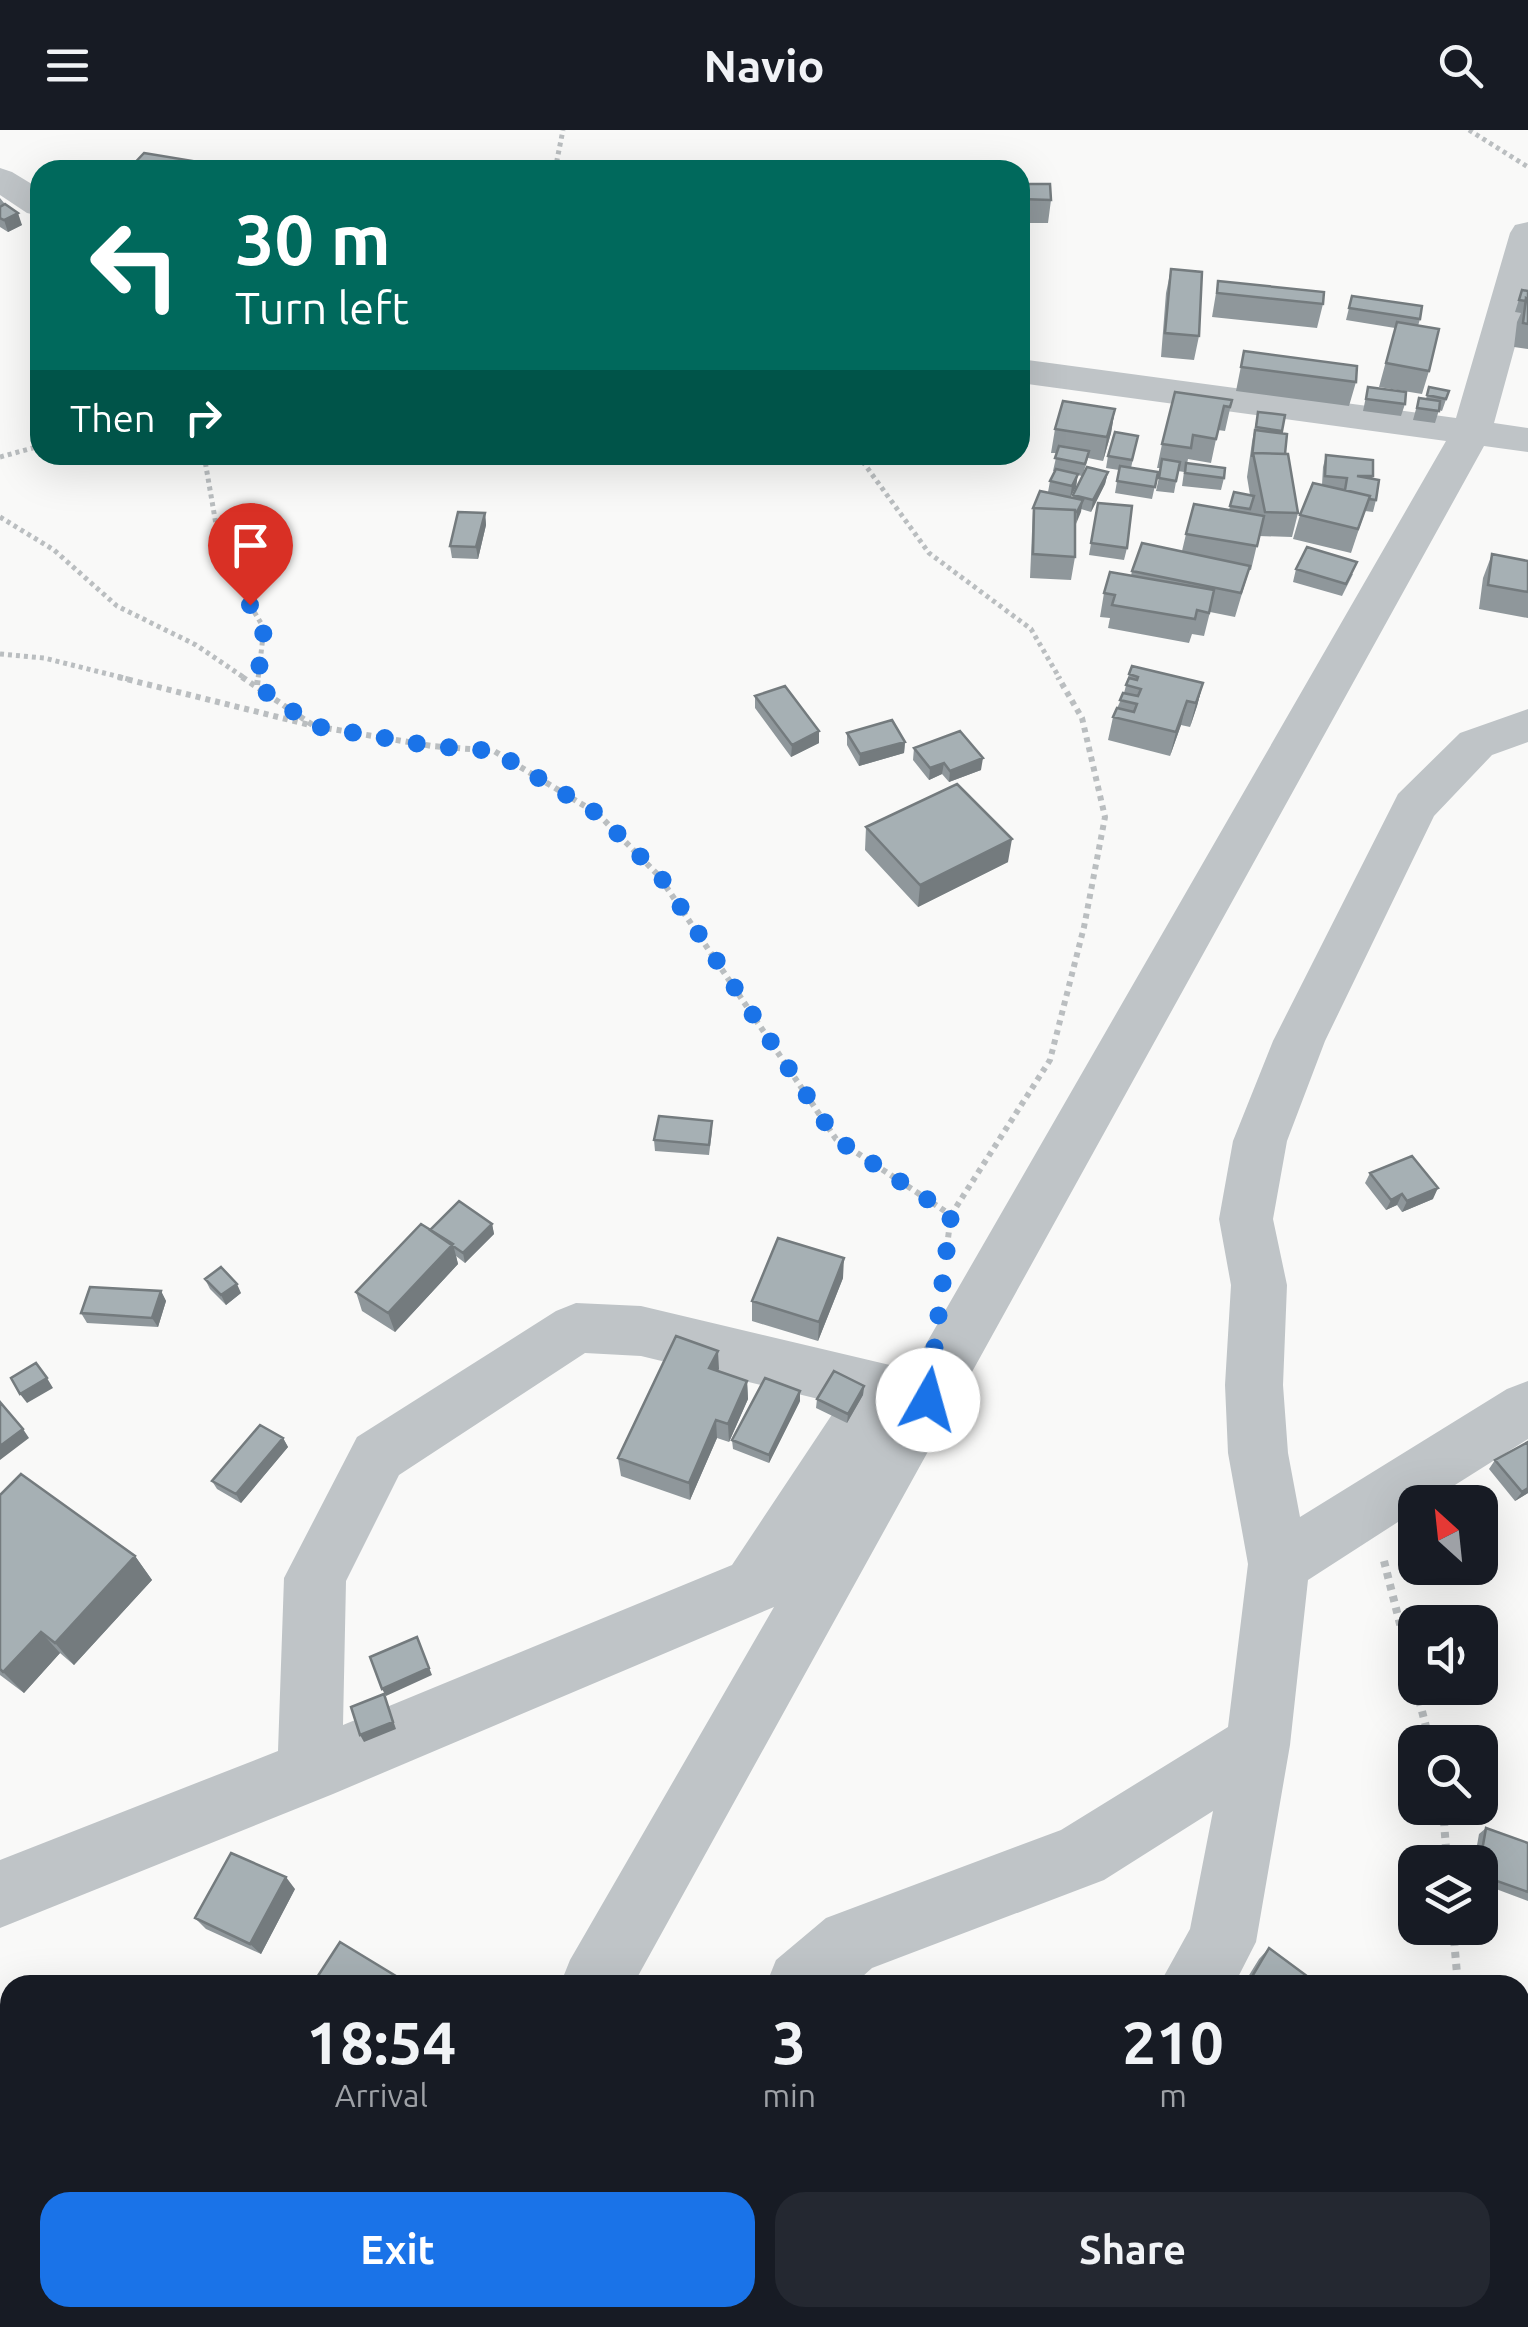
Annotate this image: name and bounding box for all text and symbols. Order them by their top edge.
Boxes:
icon: menu [40,38,95,93]
icon: search [1433,38,1488,93]
text: Navio [703,40,825,91]
icon: left [70,200,200,330]
text: 30 m [235,200,391,278]
text: Turn left [235,282,409,333]
icon: right [176,390,231,445]
text: Then [70,397,156,439]
pin [208,503,293,606]
icon: arrive [223,518,278,573]
position arrow [876,1348,980,1452]
north arrow [1398,1485,1498,1585]
map controls [1398,1485,1498,1945]
button: sound [1398,1605,1498,1705]
button: search [1398,1725,1498,1825]
button: layers [1398,1845,1498,1945]
text: 18:54 [306,2008,456,2075]
text: 3 [772,2008,806,2075]
text: 210 [1122,2008,1224,2075]
text: Arrival [335,2077,428,2113]
text: min [762,2077,816,2113]
text: m [1159,2077,1187,2113]
button: Exit [40,2192,755,2307]
button: Share [775,2192,1490,2307]

